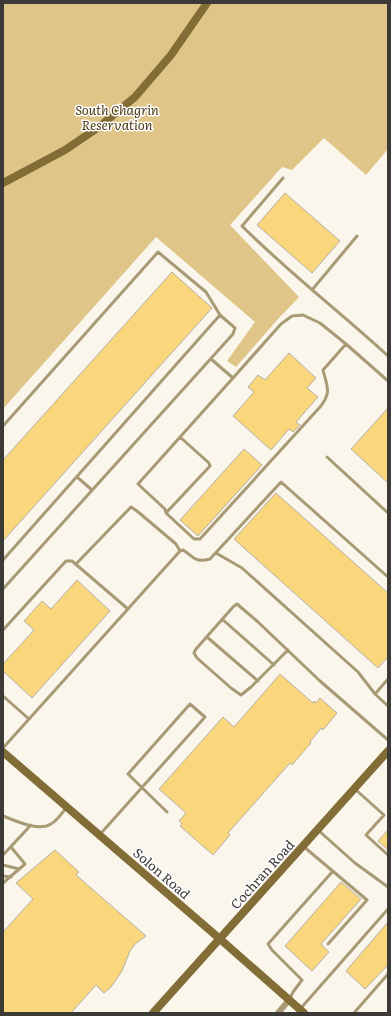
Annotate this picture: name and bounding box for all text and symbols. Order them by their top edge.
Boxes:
park label: South Chagrin Reservation [75,100,159,134]
street label: Cochran Road [226,835,298,913]
street label: Solon Road [129,843,195,903]

